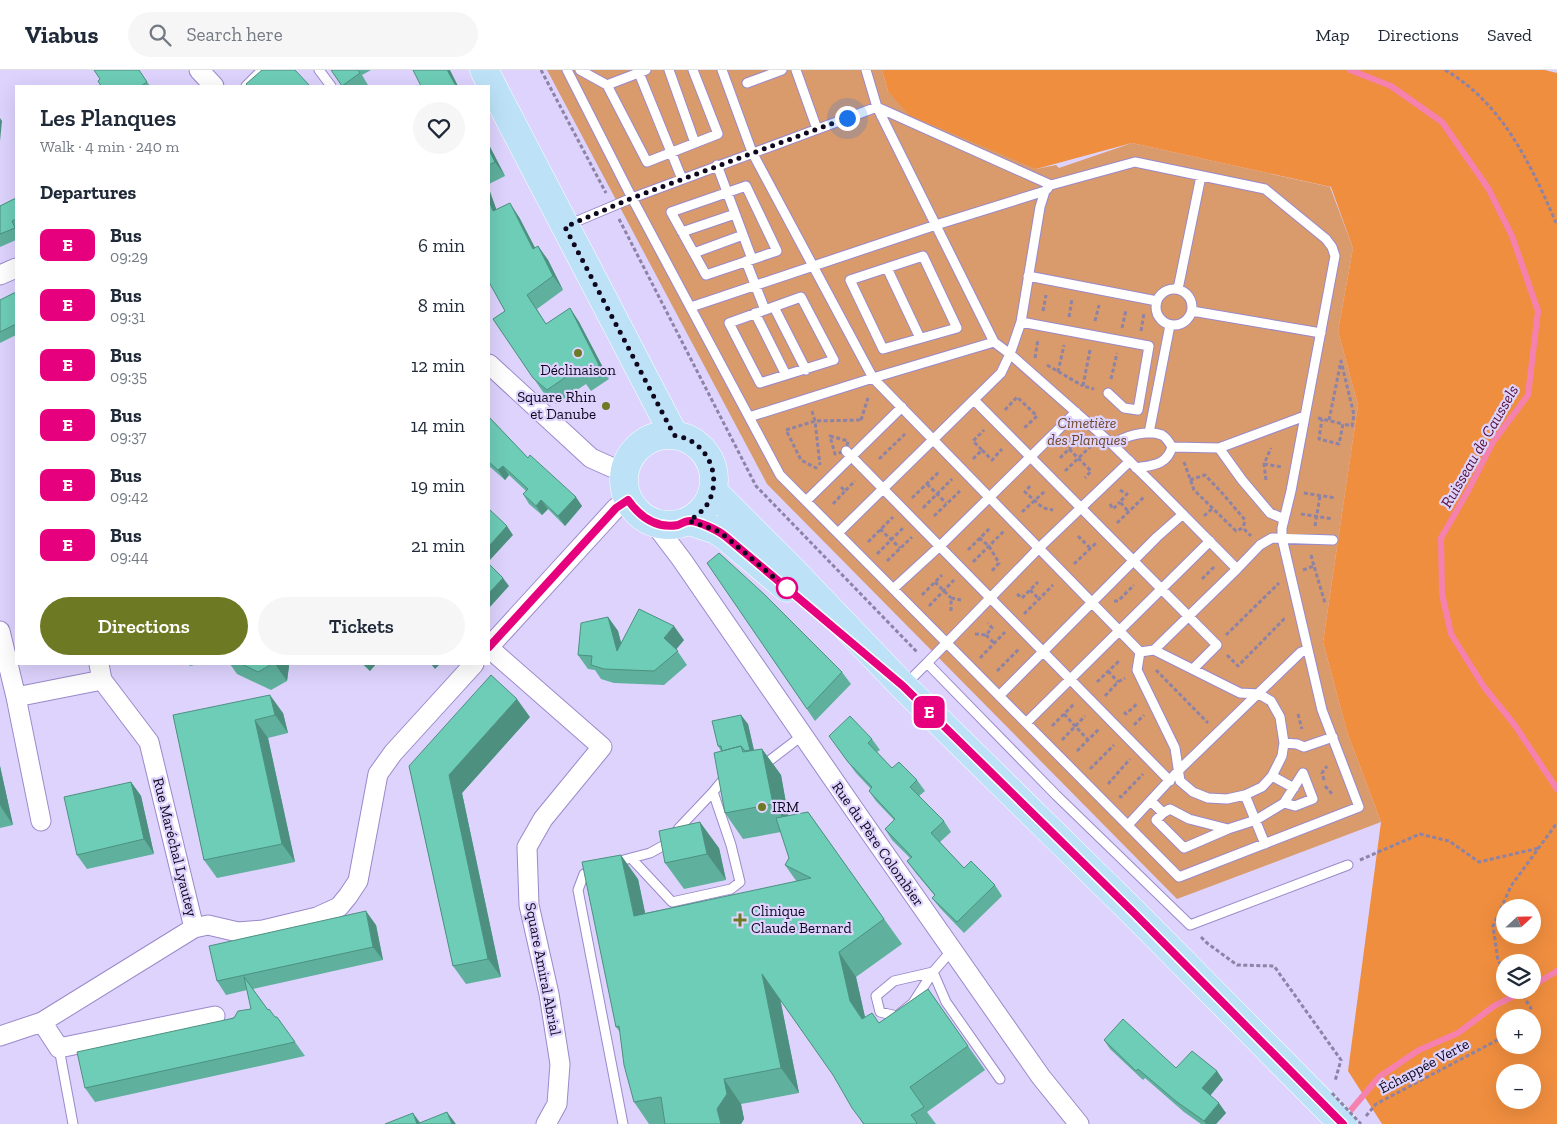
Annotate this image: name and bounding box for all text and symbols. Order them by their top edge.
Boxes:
search box [128,12,478,57]
text: Viabus [25,20,98,49]
icon: search [146,21,174,49]
text: Search here [186,23,283,46]
text: Map [1315,24,1350,46]
text: Directions [1378,24,1459,46]
text: Saved [1487,24,1532,46]
button: heart [413,102,465,154]
text: Les Planques [40,103,176,132]
your location [835,106,860,131]
text: Walk · 4 min · 240 m [40,137,179,156]
text: Departures [40,181,136,204]
text: Bus [110,224,142,247]
text: E [62,234,73,256]
text: 6 min [418,234,465,257]
text: 09:29 [110,247,148,266]
text: Bus [110,284,142,307]
text: E [62,294,73,316]
text: 8 min [418,294,465,317]
text: 09:31 [110,307,145,326]
text: Bus [110,344,142,367]
marker: Déclinaison [572,347,584,359]
text: E [62,354,73,376]
text: 12 min [411,354,465,377]
place label: Déclinaison [540,361,616,379]
text: 09:35 [110,367,147,386]
water label: Ruisseau de Caussels [1437,382,1522,511]
place label: Square Rhin et Danube [517,388,596,423]
marker: Square Rhin et Danube [600,400,612,412]
text: Bus [110,404,142,427]
text: E [62,414,73,436]
text: 14 min [411,414,465,437]
park label: Cimetière des Planques [1047,414,1127,449]
text: 09:37 [110,427,147,446]
text: Bus [110,464,142,487]
text: E [62,474,73,496]
text: 19 min [411,474,465,497]
text: 09:42 [110,487,148,506]
text: Bus [110,524,142,547]
text: E [62,534,73,556]
text: 21 min [411,534,465,557]
text: 09:44 [110,547,149,566]
unlabelled marker [776,577,798,599]
button: Directions [40,597,248,655]
button: Tickets [258,597,465,655]
line badge: E [913,696,945,728]
text: E [924,701,934,723]
street label: Rue Maréchal Lyautey [149,776,201,919]
street label: Rue du Père Colombier [828,778,928,910]
place label: IRM [772,798,799,816]
marker: IRM [756,801,768,813]
north arrow [1496,899,1541,944]
map controls [1496,899,1541,1109]
street label: Square Amiral Abrial [521,901,565,1037]
place label: Clinique Claude Bernard [751,902,853,937]
marker: Clinique Claude Bernard [733,913,747,927]
button: layers [1496,954,1541,999]
button: + [1496,1009,1541,1054]
street label: Échappée Verte [1376,1035,1472,1097]
button: − [1496,1064,1541,1109]

